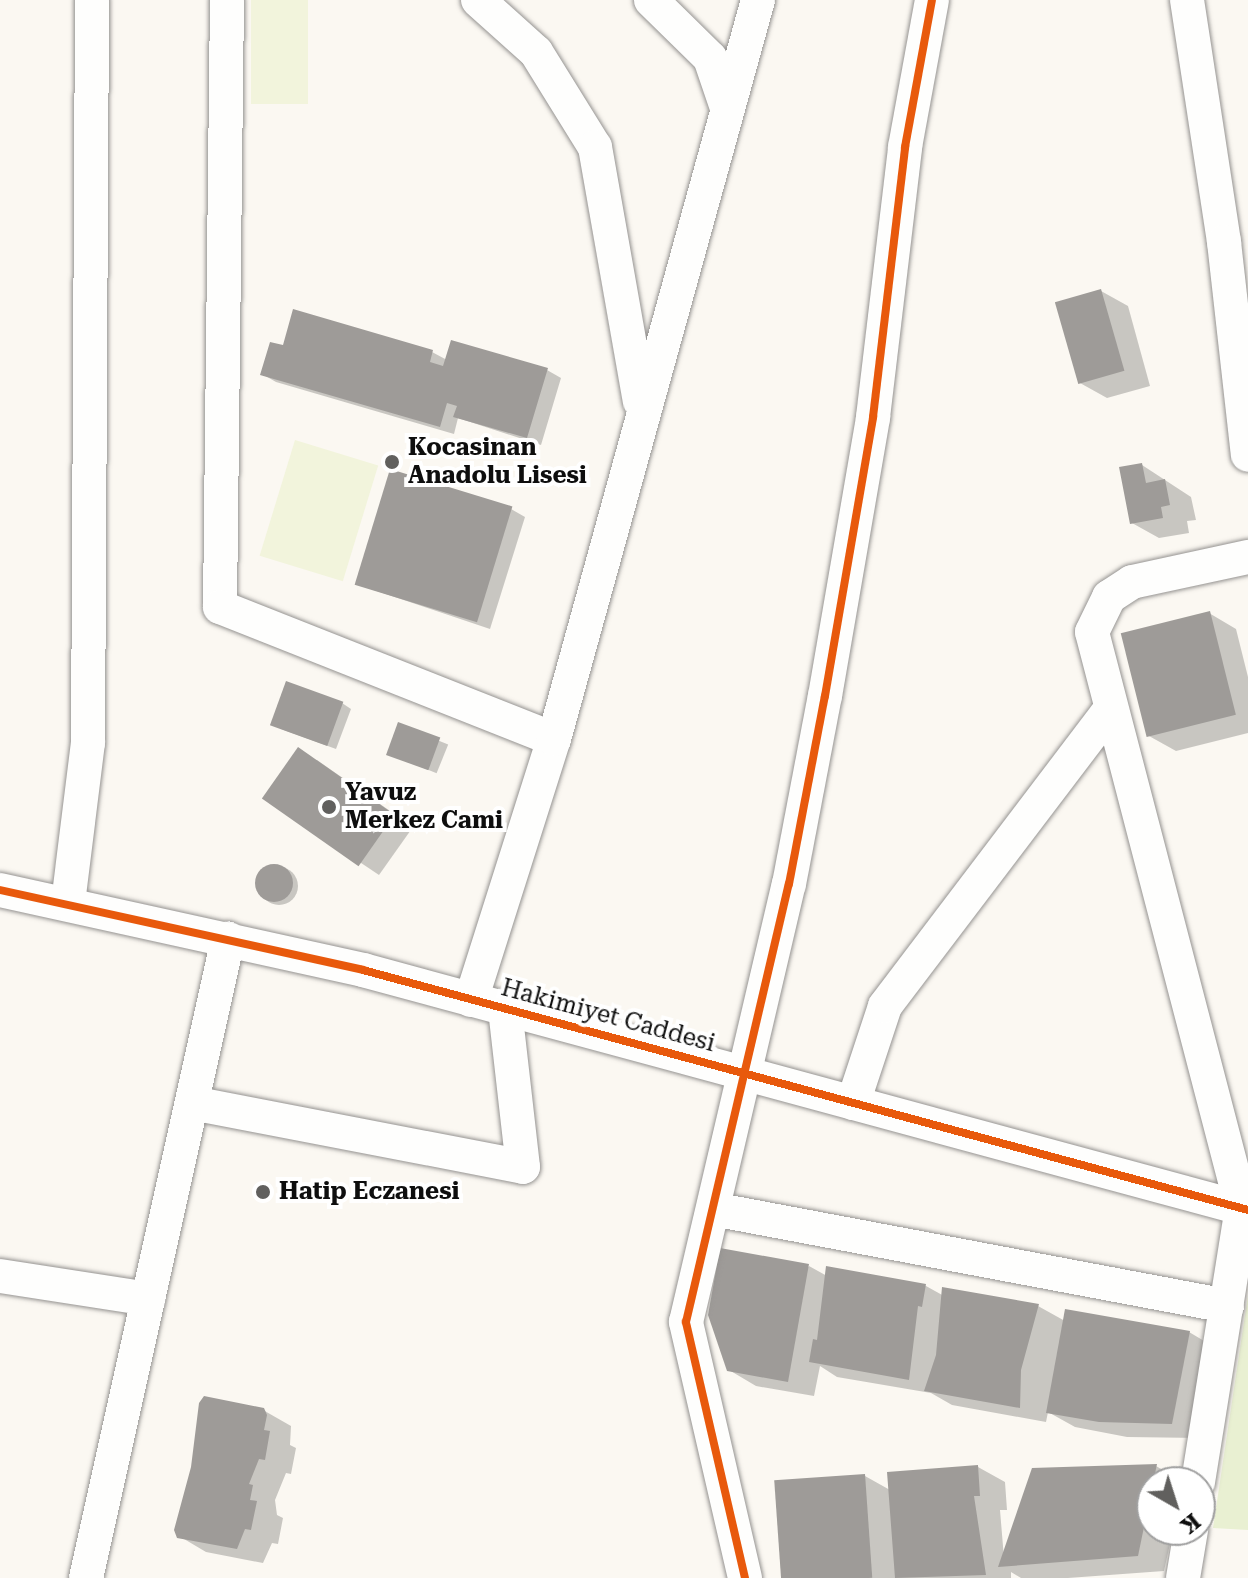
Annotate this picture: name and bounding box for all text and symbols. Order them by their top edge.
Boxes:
place label: Kocasinan Anadolu Lisesi [408,434,587,490]
marker: Kocasinan Anadolu Lisesi [383,453,401,471]
place label: Yavuz Merkez Cami [345,779,503,835]
marker: Yavuz Merkez Cami [320,798,338,816]
street label: Hakimiyet Caddesi [498,974,718,1058]
place label: Hatip Eczanesi [279,1178,459,1206]
marker: Hatip Eczanesi [254,1183,272,1201]
north arrow [1136,1466,1216,1546]
text: K [1176,1508,1205,1539]

